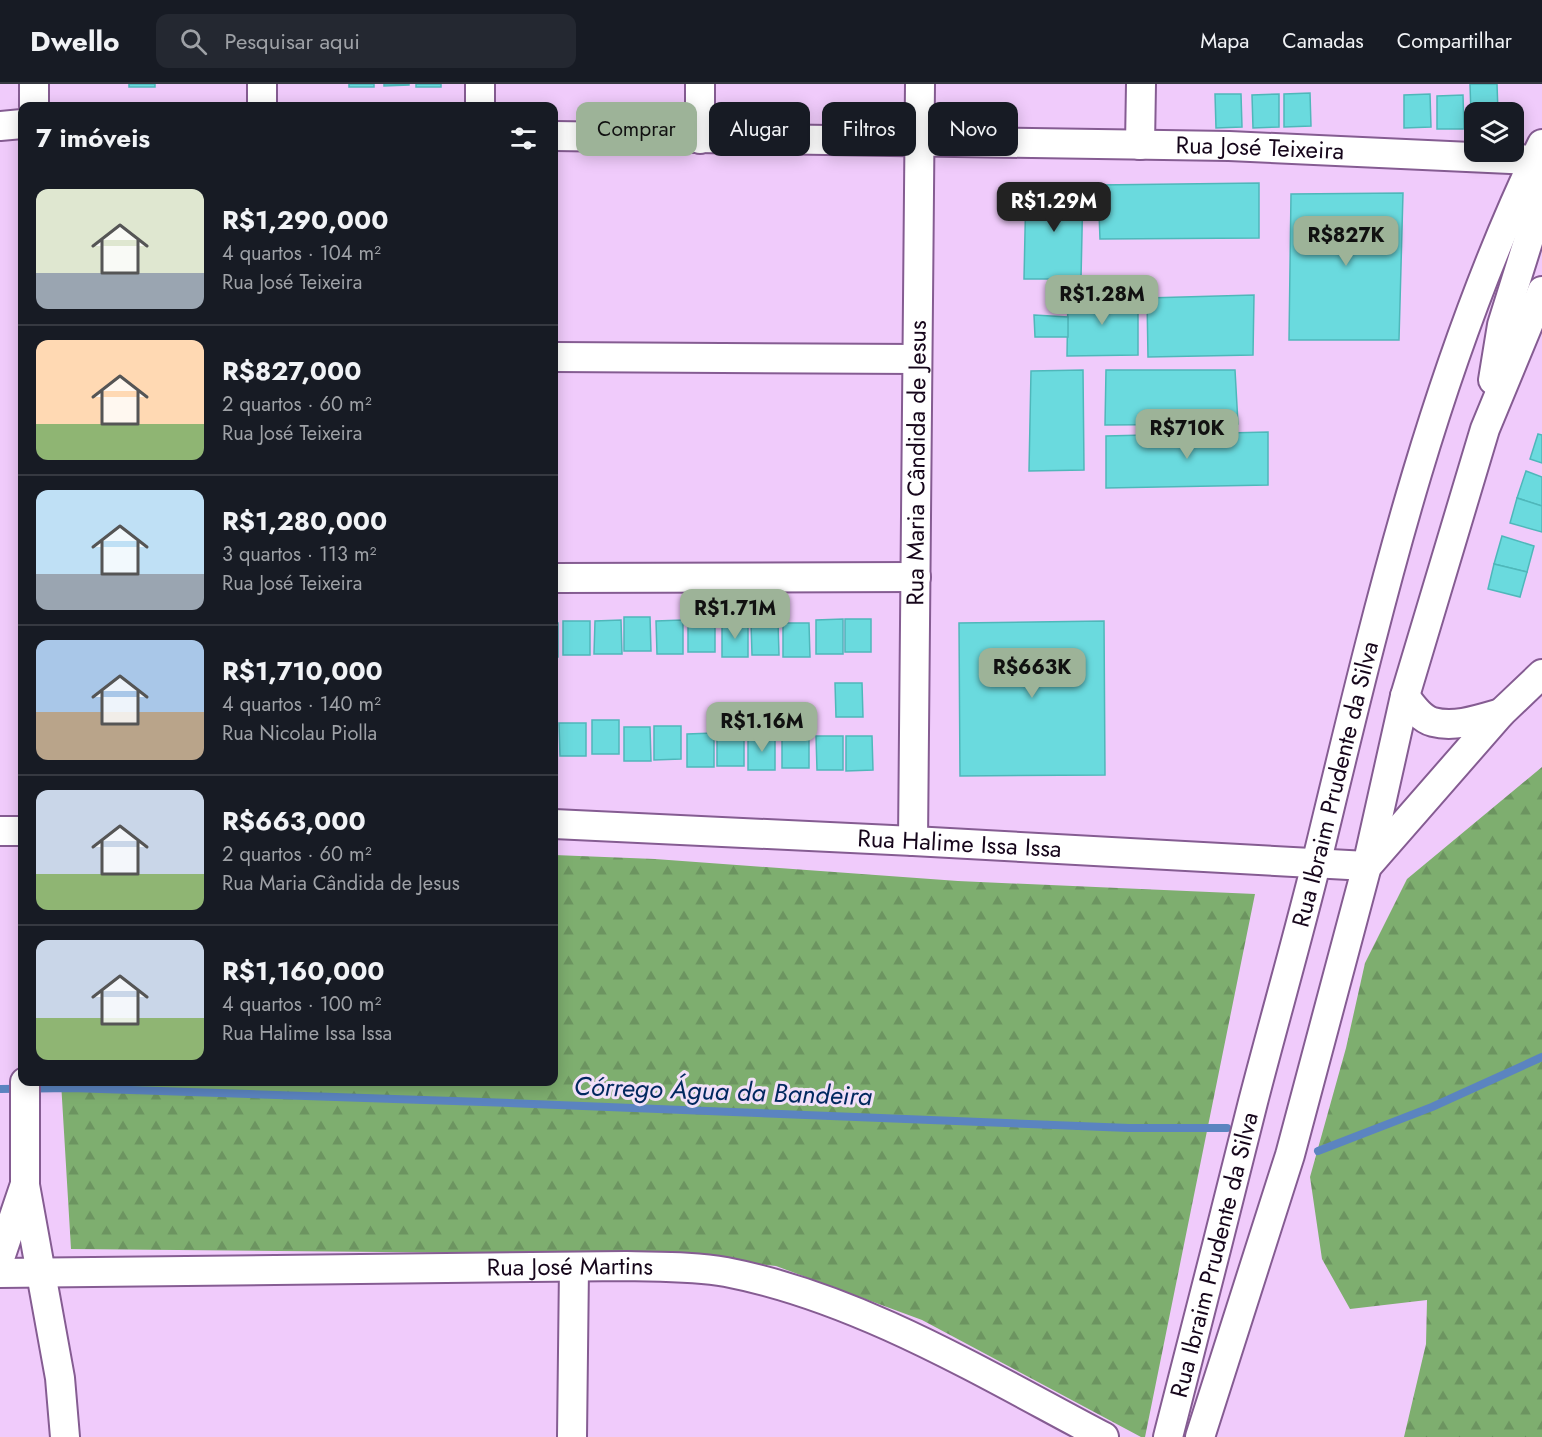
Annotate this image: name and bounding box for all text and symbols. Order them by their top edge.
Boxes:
search box [156,14,576,68]
text: Dwello [30,21,120,62]
icon: search [177,25,210,58]
text: Pesquisar aqui [225,25,360,57]
text: Mapa [1200,26,1249,56]
text: Camadas [1282,26,1364,56]
text: Compartilhar [1397,26,1512,56]
chip: Comprar [576,102,697,156]
chip: Alugar [709,102,810,156]
chip: Filtros [822,102,916,156]
chip: Novo [928,102,1018,156]
map controls [1464,102,1524,162]
button: layers [1464,102,1524,162]
text: 7 imóveis [36,119,150,157]
icon: filters [507,122,540,155]
street label: Rua José Teixeira [1175,127,1345,168]
pin: R$1.29M [999,182,1109,233]
text: R$1.29M [1011,187,1097,216]
text: R$1,290,000 [222,201,388,239]
icon: home [84,213,156,285]
pin: R$827K [1297,216,1395,267]
text: R$827K [1307,221,1385,250]
text: 4 quartos · 104 m² [222,239,381,268]
text: Rua José Teixeira [222,268,362,297]
pin: R$1.28M [1047,275,1157,326]
text: R$1.28M [1059,280,1145,309]
street label: Rua Maria Cândida de Jesus [897,320,935,606]
text: R$827,000 [222,352,362,390]
icon: home [84,364,156,436]
text: 2 quartos · 60 m² [222,390,372,419]
pin: R$710K [1138,409,1236,460]
text: R$710K [1150,414,1224,443]
text: Rua José Teixeira [222,419,362,448]
text: R$1,280,000 [222,502,387,540]
icon: home [84,514,156,586]
text: 3 quartos · 113 m² [222,540,377,569]
text: Rua José Teixeira [222,569,362,598]
pin: R$1.71M [680,589,790,640]
text: R$1.71M [694,594,776,623]
street label: Rua Ibraim Prudente da Silva [1283,637,1387,931]
pin: R$663K [983,648,1081,699]
text: R$1,710,000 [222,652,383,690]
text: R$663K [993,653,1071,682]
icon: home [84,664,156,736]
text: 4 quartos · 140 m² [222,690,381,719]
pin: R$1.16M [707,702,817,753]
text: R$1.16M [720,707,804,736]
text: Rua Nicolau Piolla [222,719,377,748]
text: R$663,000 [222,802,366,840]
icon: home [84,814,156,886]
street label: Rua Halime Issa Issa [857,820,1063,866]
text: 2 quartos · 60 m² [222,840,372,869]
text: Rua Maria Cândida de Jesus [222,869,460,898]
text: R$1,160,000 [222,952,385,990]
icon: home [84,964,156,1036]
text: 4 quartos · 100 m² [222,990,381,1019]
text: Rua Halime Issa Issa [222,1019,392,1048]
water label: Córrego Água da Bandeira [573,1067,874,1115]
street label: Rua Ibraim Prudente da Silva [1161,1108,1267,1401]
street label: Rua José Martins [487,1248,653,1285]

